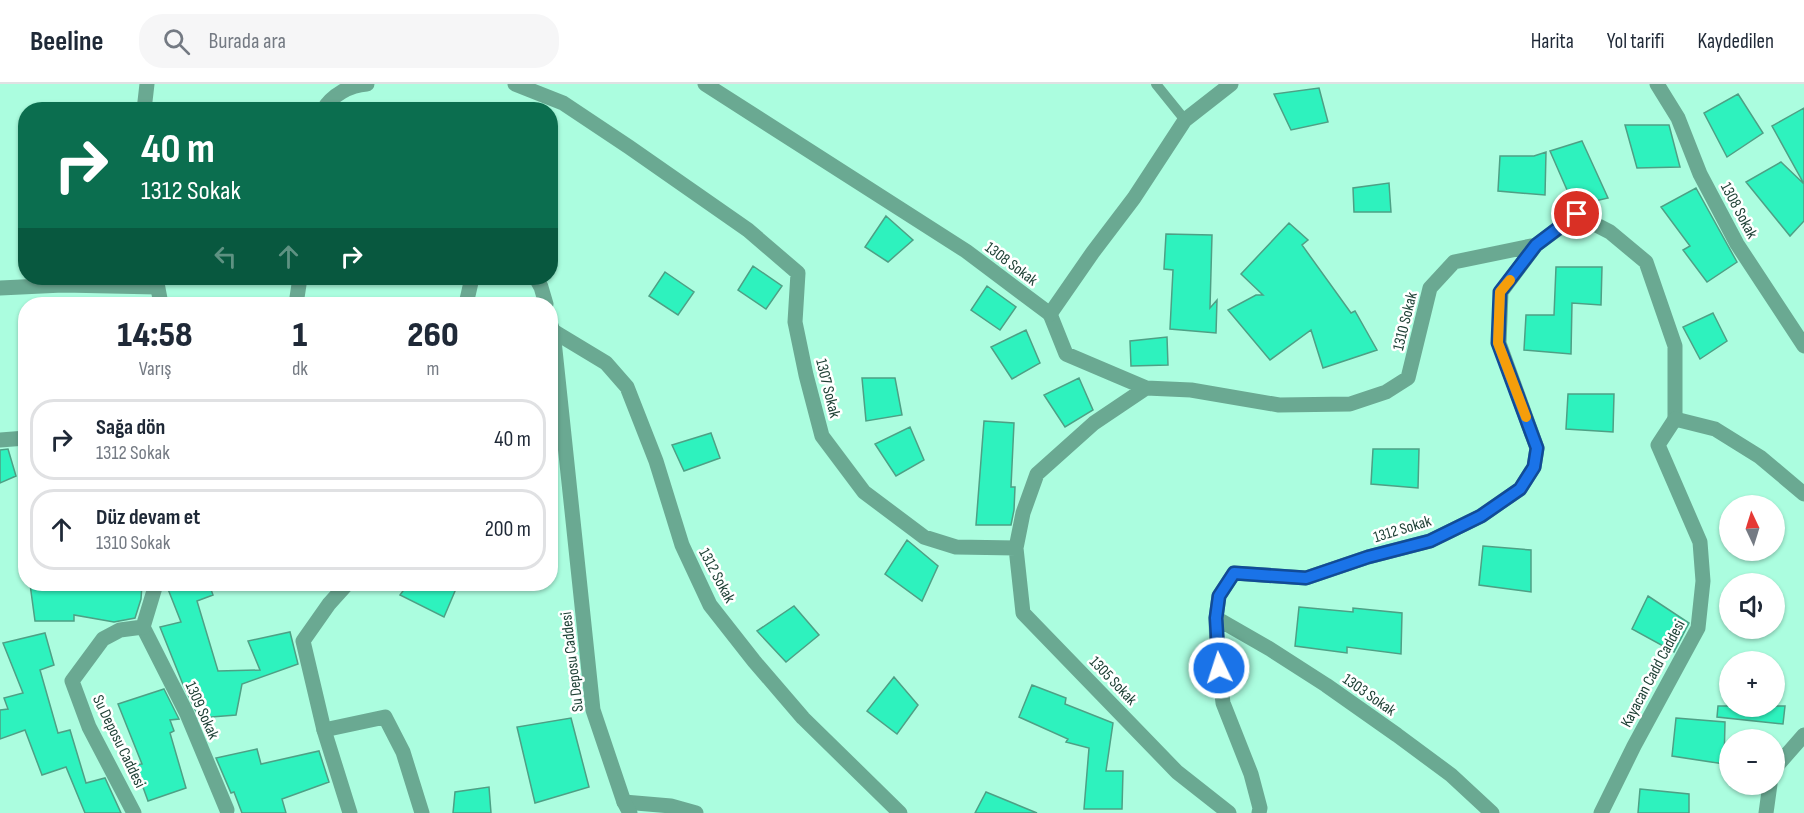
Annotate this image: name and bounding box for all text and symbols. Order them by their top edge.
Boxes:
search box [139,14,559,68]
text: Beeline [30,25,103,58]
icon: search [160,25,193,58]
text: Burada ara [208,28,286,55]
text: Harita [1531,29,1574,54]
text: Yol tarifi [1607,29,1665,54]
text: Kaydedilen [1698,29,1774,54]
text: 40 m [141,124,215,175]
icon: right [42,126,120,204]
text: 1312 Sokak [141,175,241,207]
street label: 1308 Sokak [1716,179,1761,242]
pin [1551,188,1602,239]
icon: arrive [1560,197,1593,230]
street label: 1308 Sokak [981,238,1041,290]
icon: left [209,240,242,273]
icon: ahead [272,240,305,273]
icon: right [335,240,368,273]
street label: 1310 Sokak [1389,290,1422,353]
text: 14:58 [117,314,193,357]
text: 1 [293,314,307,357]
text: 260 [407,314,459,357]
text: Varış [139,357,171,381]
text: dk [292,357,308,381]
text: m [427,357,439,381]
street label: 1307 Sokak [811,357,844,420]
text: Sağa dön [96,414,165,441]
icon: right [45,423,78,456]
text: 40 m [494,426,531,453]
text: 1312 Sokak [96,441,170,465]
north arrow [1719,495,1785,561]
map controls [1719,495,1785,795]
text: Düz devam et [96,504,200,531]
street label: 1312 Sokak [1371,512,1433,547]
icon: ahead [45,513,78,546]
text: 200 m [485,516,531,543]
text: 1310 Sokak [96,531,170,555]
street label: 1312 Sokak [694,545,739,606]
button: sound [1719,573,1785,639]
street label: Su Deposu Caddesi [557,611,588,713]
street label: Kayacan Cadd Caddesi [1617,617,1690,731]
position arrow [1187,636,1251,700]
button: + [1719,651,1785,717]
street label: 1305 Sokak [1085,653,1141,709]
street label: 1303 Sokak [1339,670,1399,720]
street label: 1309 Sokak [181,679,223,742]
street label: Su Deposu Caddesi [88,692,149,791]
button: − [1719,729,1785,795]

